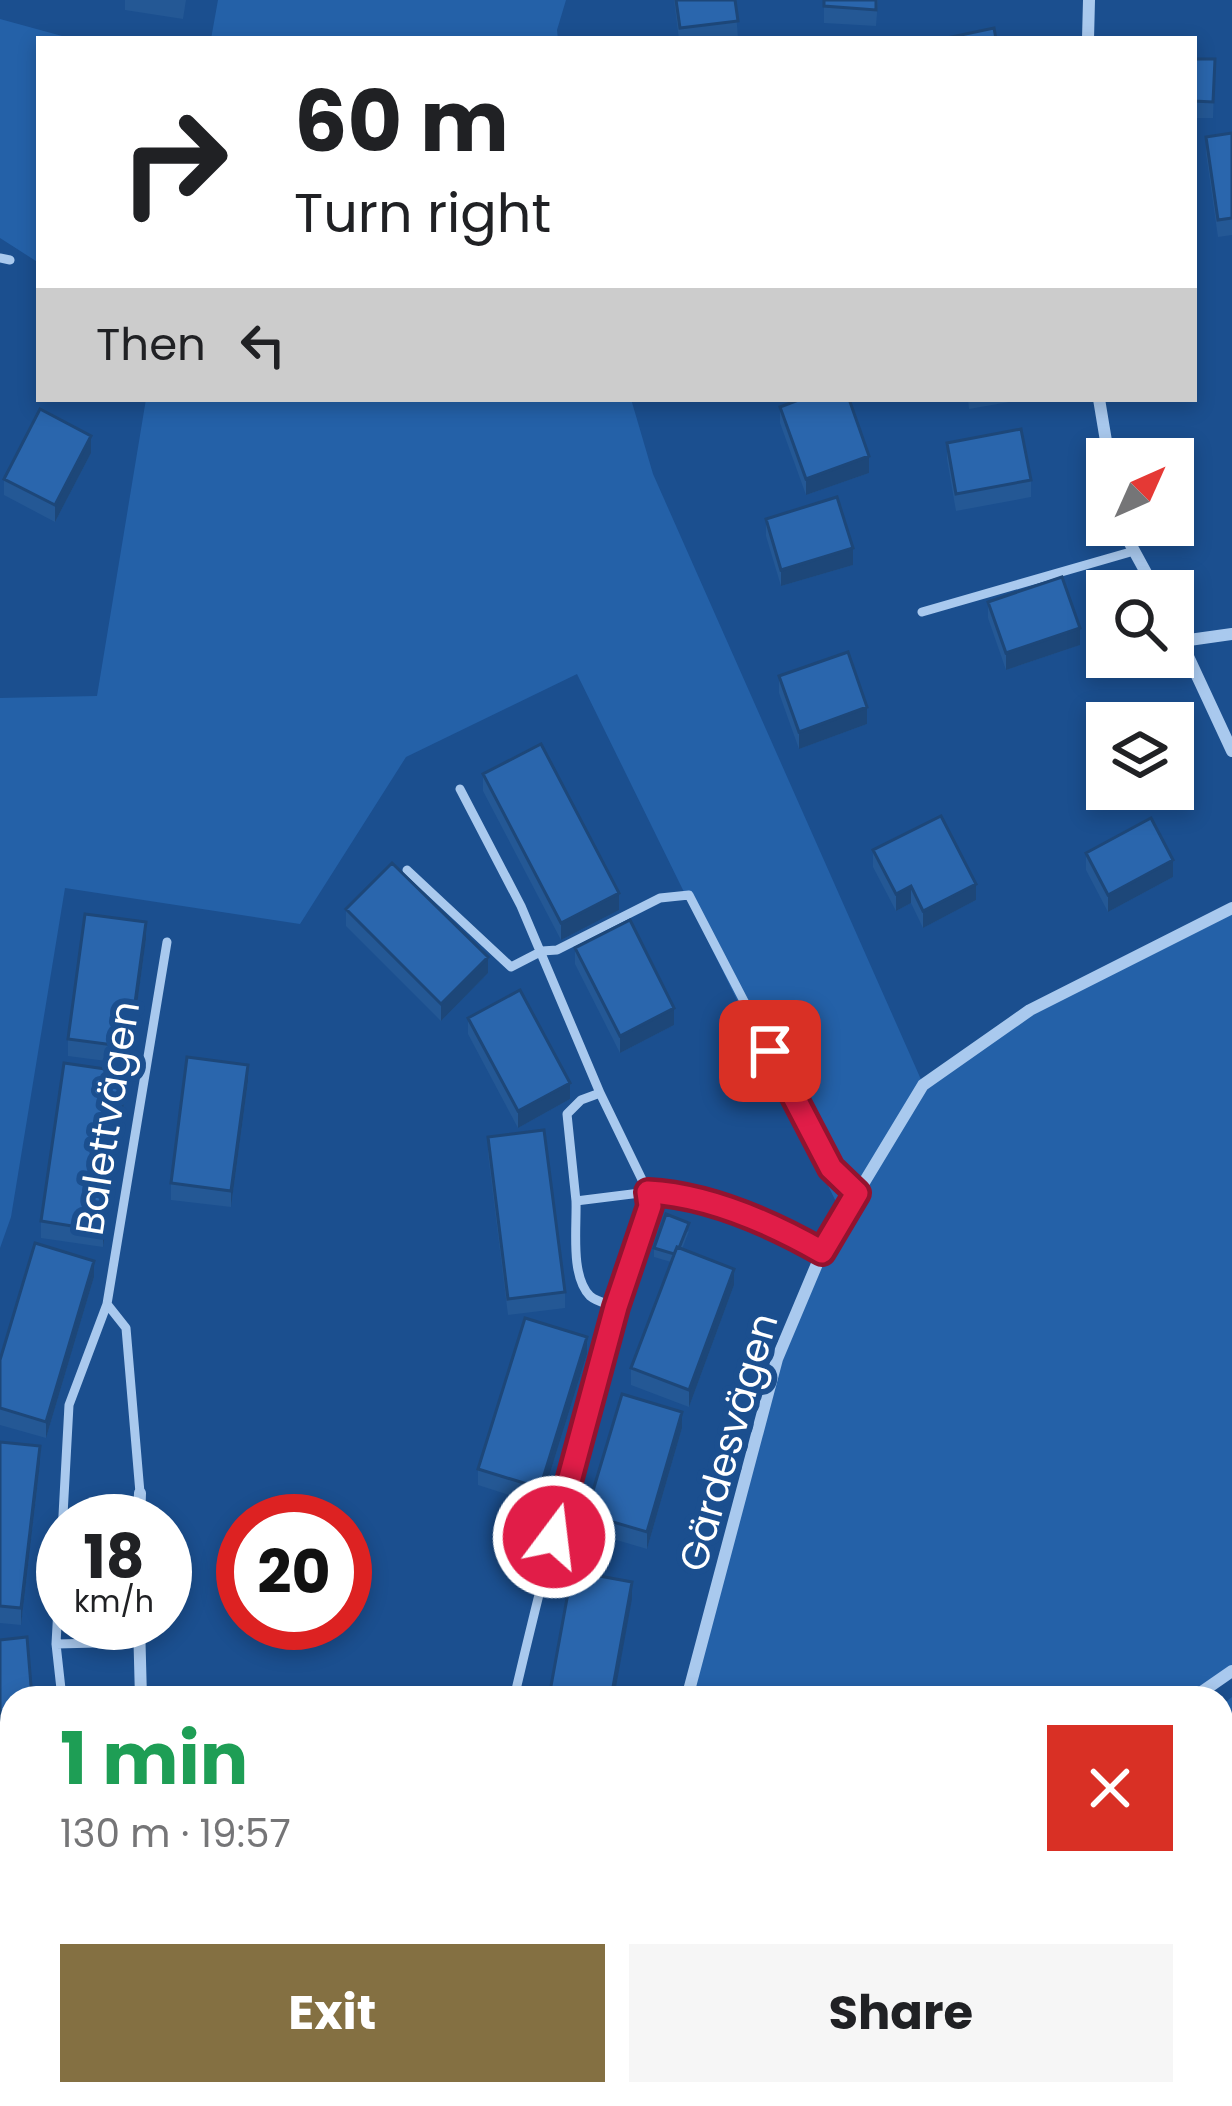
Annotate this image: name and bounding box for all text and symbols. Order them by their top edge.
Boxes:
text: 60 m [294,63,509,180]
icon: right [96,84,252,240]
text: Turn right [294,175,551,251]
icon: left [230,312,296,378]
text: Then [96,313,206,376]
north arrow [1086,438,1194,546]
map controls [1086,438,1194,810]
button: search [1086,570,1194,678]
button: layers [1086,702,1194,810]
street label: Balettvägen [62,997,153,1239]
pin [719,1000,821,1102]
icon: arrive [737,1018,803,1084]
street label: Gärdesvägen [665,1307,792,1578]
position arrow [491,1474,617,1600]
speed limit sign: 20 [216,1494,372,1650]
text: 18 [83,1515,145,1599]
text: km/h [74,1580,154,1623]
text: 1 min [60,1708,248,1809]
button: close [1047,1725,1173,1851]
text: 130 m · 19:57 [60,1806,291,1861]
button: Exit [60,1944,605,2082]
button: Share [629,1944,1173,2082]

